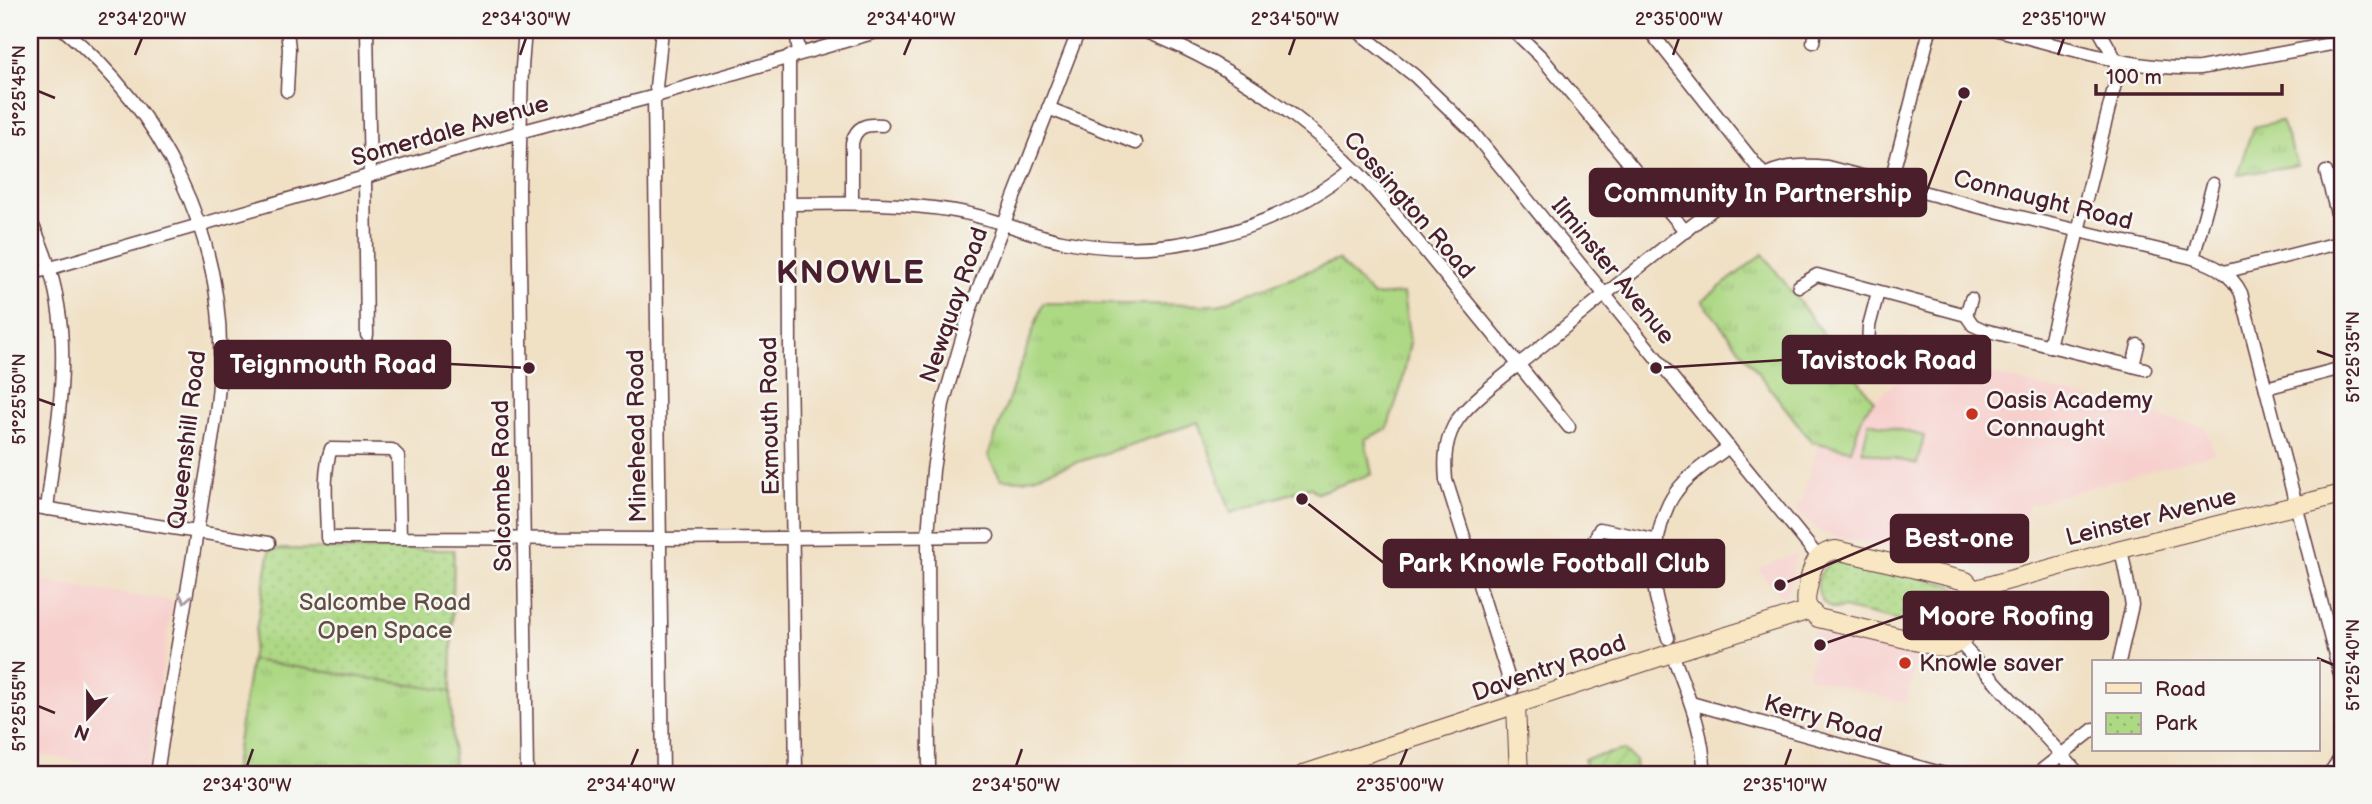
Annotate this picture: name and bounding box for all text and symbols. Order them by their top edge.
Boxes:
text: 2°34'20"W [98,9,187,30]
text: 2°34'30"W [481,9,571,30]
text: 2°34'40"W [866,9,956,30]
text: 2°34'50"W [1251,9,1340,30]
text: 2°35'00"W [1635,9,1724,30]
text: 2°35'10"W [2022,9,2107,30]
text: 51°25'45"N [9,45,30,137]
scale bar [2096,52,2281,96]
text: 100 m [2106,65,2162,90]
street label: Somerdale Avenue [348,89,552,173]
street label: Cossington Road [1337,125,1481,285]
street label: Connaught Road [1950,164,2136,236]
callout: Community In Partnership [1590,169,1926,216]
text: Community In Partnership [1604,179,1912,210]
street label: Ilminster Avenue [1545,192,1681,350]
street label: Newquay Road [914,223,994,387]
district label: KNOWLE [776,254,926,293]
text: 51°25'35"N [2343,311,2364,403]
street label: Exmouth Road [754,336,786,496]
callout: Tavistock Road [1783,336,1990,383]
callout: Teignmouth Road [215,341,450,388]
text: Tavistock Road [1797,346,1977,377]
street label: Queenshill Road [162,349,212,531]
street label: Minehead Road [621,349,653,523]
text: Teignmouth Road [230,350,436,381]
text: 51°25'50"N [9,353,30,445]
place label: Oasis Academy Connaught [1986,386,2153,443]
street label: Salcombe Road [486,400,518,572]
marker: Oasis Academy Connaught [1964,406,1980,422]
street label: Leinster Avenue [2063,482,2239,552]
callout: Best-one [1891,515,2028,562]
text: Best-one [1904,524,2014,555]
callout: Park Knowle Football Club [1384,540,1724,587]
text: Park Knowle Football Club [1398,549,1710,580]
park label: Salcombe Road Open Space [299,588,471,645]
one-way arrow [179,592,194,604]
callout: Moore Roofing [1904,592,2108,639]
text: Moore Roofing [1918,602,2094,633]
text: 51°25'40"N [2343,619,2364,711]
street label: Daventry Road [1468,628,1630,708]
place label: Knowle saver [1919,649,2063,678]
marker: Knowle saver [1897,655,1913,671]
text: 51°25'55"N [9,660,30,752]
legend [2092,660,2320,752]
text: Road [2155,677,2206,702]
north arrow [52,682,122,752]
street label: Kerry Road [1760,688,1886,750]
text: Park [2155,711,2198,736]
text: N [72,718,93,745]
text: 2°34'30"W [202,775,292,796]
text: 2°34'40"W [586,775,676,796]
text: 2°34'50"W [972,775,1061,796]
text: 2°35'00"W [1356,775,1445,796]
text: 2°35'10"W [1743,775,1828,796]

